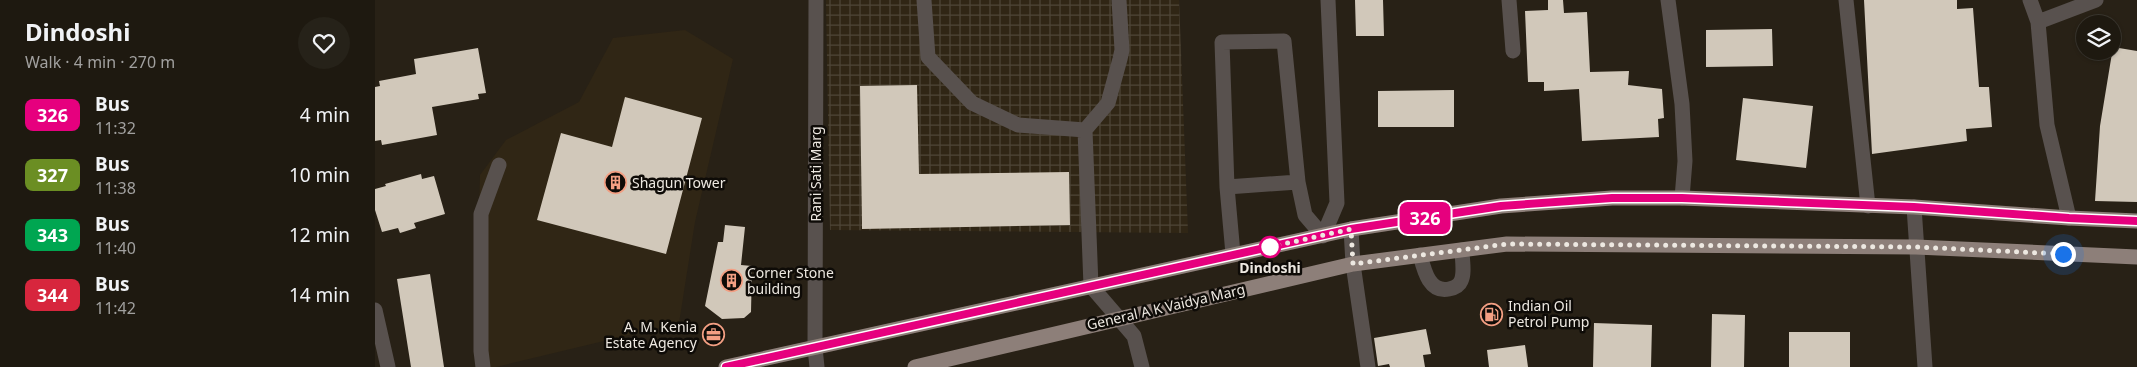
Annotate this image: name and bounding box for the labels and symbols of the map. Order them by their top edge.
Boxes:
street label: Rani Sati Marg [806,126,825,222]
building icon: Shagun Tower [604,171,628,195]
place label: Shagun Tower [632,173,726,192]
line badge: 326 [1396,202,1454,234]
marker: Dindoshi [1259,236,1281,258]
your location [2051,242,2076,267]
place label: Dindoshi [1239,258,1301,277]
place label: Corner Stone building [747,263,834,298]
building icon: Corner Stone building [719,269,743,293]
street label: General A K Vaidya Marg [1085,279,1247,334]
place label: Indian Oil Petrol Pump [1508,296,1589,331]
fuel station icon: Indian Oil Petrol Pump [1480,302,1504,326]
place label: A. M. Kenia Estate Agency [605,317,698,352]
office icon: A. M. Kenia Estate Agency [701,323,725,347]

